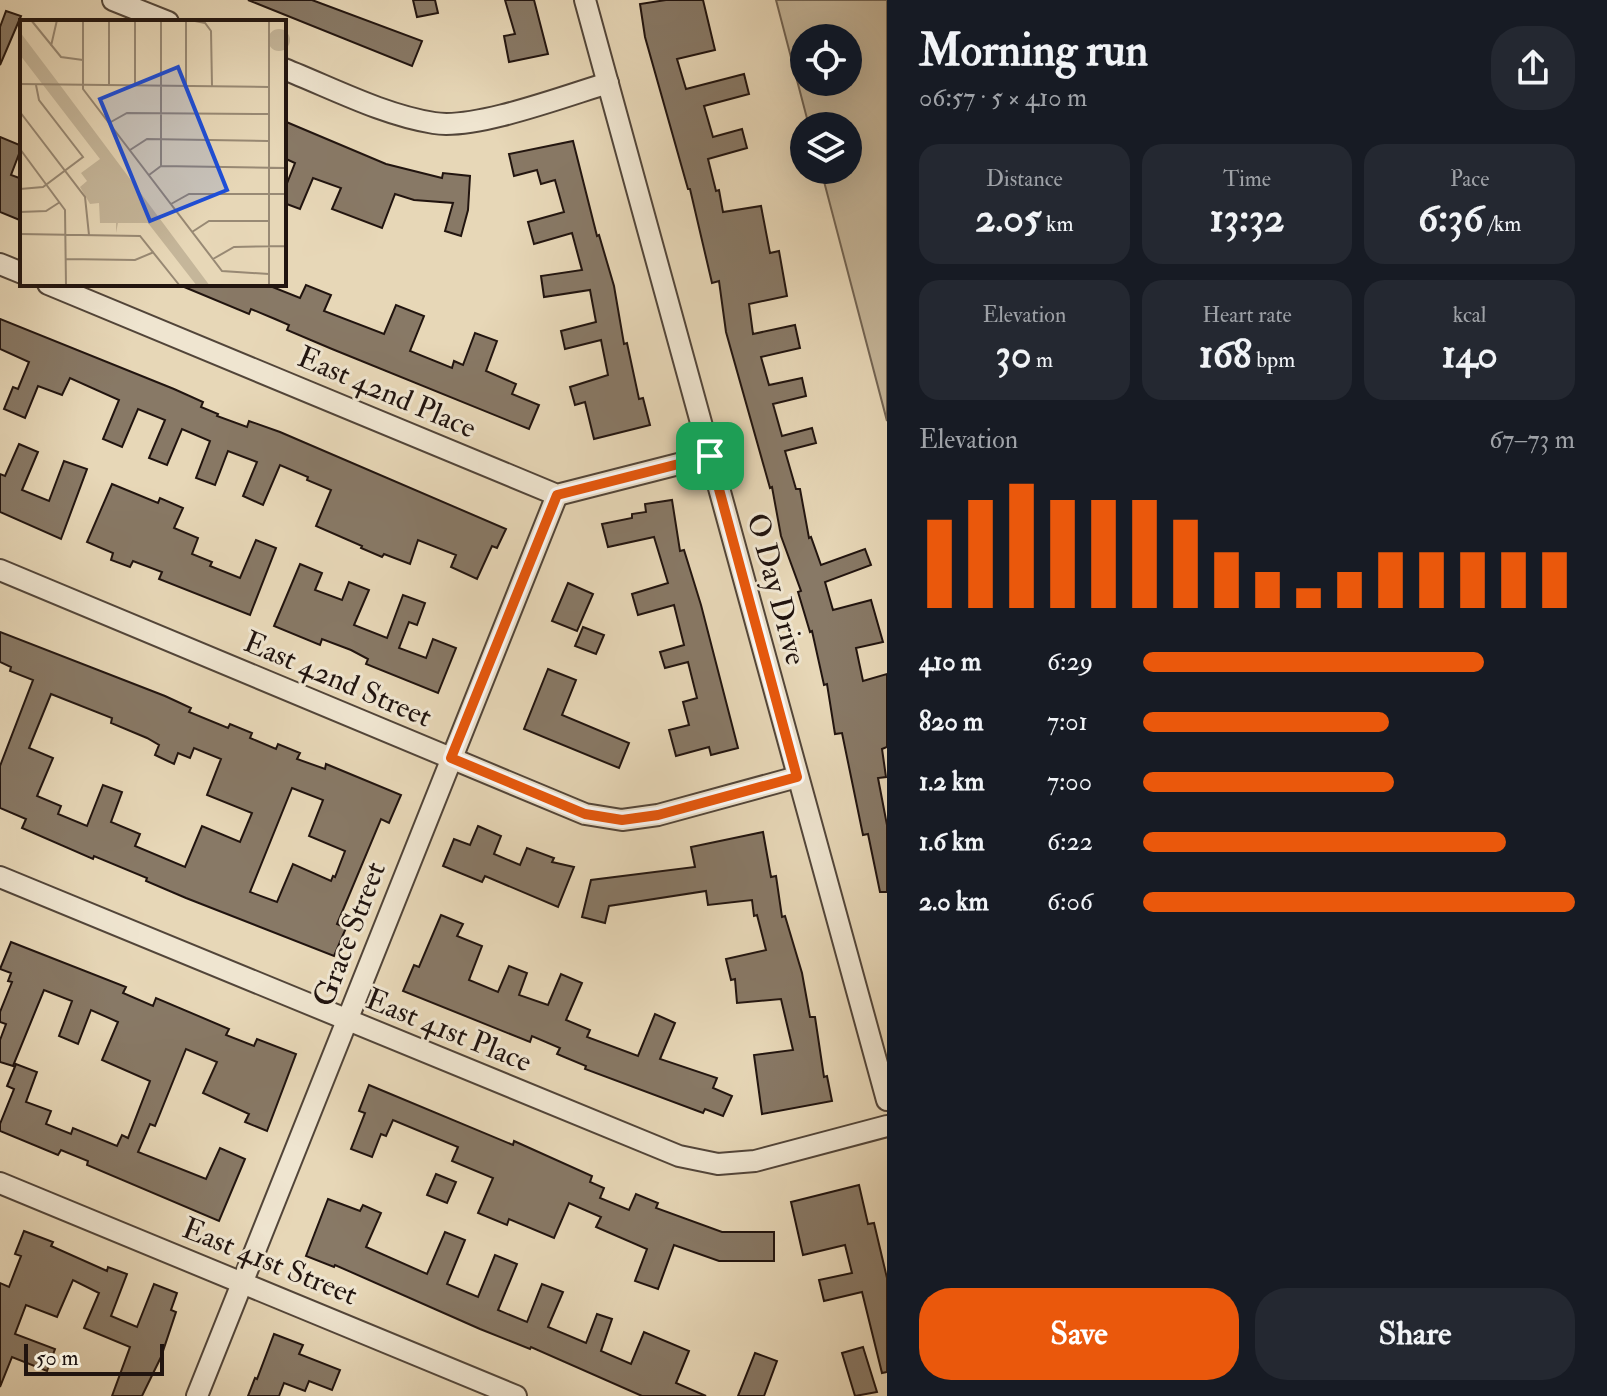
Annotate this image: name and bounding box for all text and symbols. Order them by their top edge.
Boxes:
inset map [20,20,286,286]
map controls [790,24,862,184]
button: locate [790,24,862,96]
text: Morning run [919,24,1148,79]
button: share [1491,26,1575,110]
text: 06:57 · 5 × 410 m [919,82,1087,114]
button: layers [790,112,862,184]
text: Distance [986,165,1063,193]
text: Time [1223,165,1271,193]
text: Pace [1450,165,1489,193]
text: 2.05 [975,193,1041,244]
text: 13:32 [1209,193,1285,244]
text: 6:36 [1418,193,1484,244]
text: km [1041,210,1073,238]
text: /km [1484,210,1521,238]
text: Elevation [982,301,1066,329]
text: Heart rate [1202,301,1292,329]
text: kcal [1453,301,1487,329]
text: 30 [996,329,1031,380]
text: 168 [1199,329,1252,380]
text: 140 [1441,329,1498,380]
street label: East 42nd Place [292,338,482,447]
text: m [1031,346,1053,374]
text: bpm [1252,346,1295,374]
pin [676,422,744,490]
text: Elevation [919,424,1018,456]
text: 67–73 m [1489,424,1575,456]
icon: arrive [688,434,732,478]
street label: O Day Drive [739,509,814,669]
street label: East 42nd Street [238,623,438,736]
text: 410 m [919,646,981,678]
text: 6:29 [1047,646,1093,678]
text: 820 m [919,706,983,738]
text: 7:01 [1047,706,1088,738]
text: 1.2 km [919,766,985,798]
text: 7:00 [1047,766,1092,798]
text: 1.6 km [919,826,984,858]
text: 6:22 [1047,826,1093,858]
street label: Grace Street [305,856,394,1012]
text: 2.0 km [919,886,989,918]
text: 6:06 [1047,886,1093,918]
street label: East 41st Place [360,980,537,1081]
street label: East 41st Street [177,1210,363,1314]
button: Save [919,1288,1239,1380]
button: Share [1255,1288,1575,1380]
scale bar [24,1340,164,1376]
text: 50 m [36,1344,78,1372]

